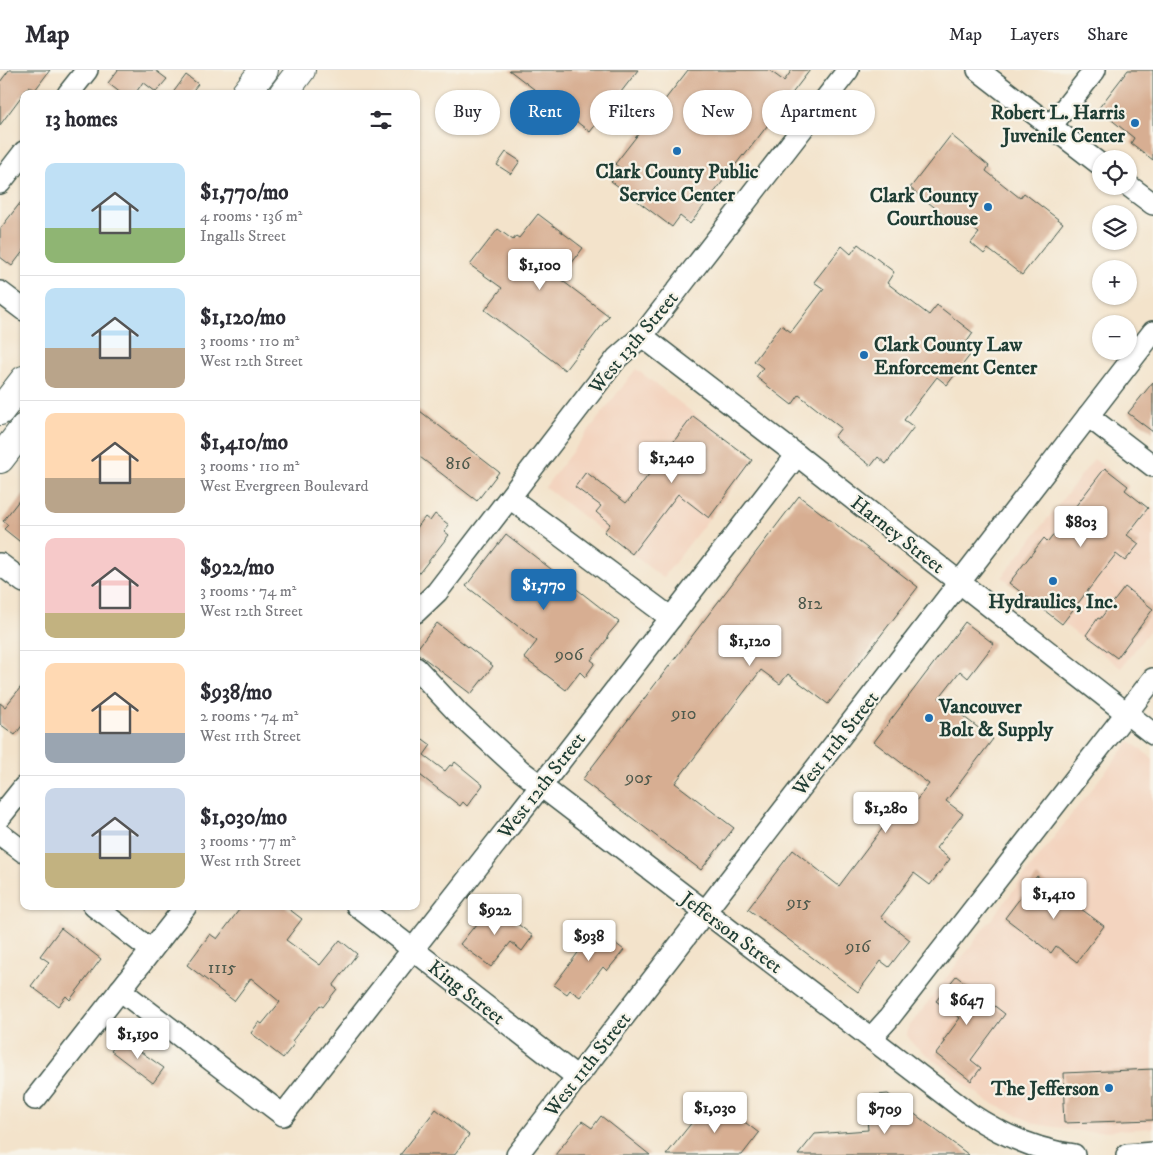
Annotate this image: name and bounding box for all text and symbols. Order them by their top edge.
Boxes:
text: Map [25,20,69,50]
text: Map [949,24,982,46]
text: Layers [1010,24,1059,46]
text: Share [1087,24,1128,46]
chip: Buy [435,90,500,135]
chip: Rent [510,90,580,135]
chip: Filters [590,90,673,135]
chip: New [683,90,752,135]
chip: Apartment [762,90,875,135]
place label: Robert L. Harris Juvenile Center [991,101,1126,149]
icon: filters [367,106,395,134]
text: 13 homes [45,107,118,133]
marker: Robert L. Harris Juvenile Center [1129,117,1141,129]
marker: Clark County Public Service Center [671,145,683,157]
map controls [1092,150,1137,360]
button: locate [1092,150,1137,195]
place label: Clark County Public Service Center [596,160,759,208]
text: $1,770/mo [200,180,289,206]
icon: home [85,183,145,243]
place label: Clark County Courthouse [870,184,979,232]
marker: Clark County Courthouse [982,201,994,213]
button: layers [1092,205,1137,250]
text: 4 rooms · 136 m² [200,206,303,226]
text: Ingalls Street [200,226,286,246]
pin: $1,100 [499,248,581,291]
text: $1,100 [519,255,561,275]
button: + [1092,260,1137,305]
street label: West 13th Street [583,287,684,400]
text: $1,120/mo [200,305,286,331]
icon: home [85,308,145,368]
button: − [1092,315,1137,360]
text: 3 rooms · 110 m² [200,331,299,351]
place label: Clark County Law Enforcement Center [874,333,1038,381]
marker: Clark County Law Enforcement Center [858,349,870,361]
text: West 12th Street [200,351,303,371]
text: $1,410/mo [200,430,288,456]
icon: home [85,433,145,493]
pin: $1,240 [631,442,713,484]
text: $1,240 [650,448,694,468]
house number: 816 [446,453,471,475]
text: 3 rooms · 110 m² [200,456,299,476]
text: West Evergreen Boulevard [200,476,369,496]
street label: Harney Street [845,491,949,580]
pin: $803 [1051,506,1111,548]
text: $803 [1065,512,1097,532]
text: $922/mo [200,555,274,581]
icon: home [85,558,145,618]
pin: $1,770 [503,568,585,611]
text: $1,770 [522,575,566,595]
marker: Hydraulics, Inc. [1047,575,1059,587]
text: 3 rooms · 74 m² [200,581,297,601]
place label: Hydraulics, Inc. [988,590,1118,615]
house number: 812 [798,593,822,615]
text: West 12th Street [200,601,303,621]
pin: $1,120 [709,624,791,667]
text: $1,120 [729,631,771,651]
house number: 906 [554,644,584,666]
text: $938/mo [200,680,272,706]
icon: home [85,683,145,743]
street label: West 11th Street [787,687,885,802]
place label: Vancouver Bolt & Supply [938,695,1053,743]
house number: 910 [670,703,697,725]
text: 2 rooms · 74 m² [200,706,298,726]
marker: Vancouver Bolt & Supply [923,712,935,724]
text: West 11th Street [200,726,301,746]
street label: West 12th Street [492,728,592,845]
house number: 905 [624,767,653,789]
pin: $1,280 [845,792,927,834]
text: $1,280 [864,798,908,818]
text: $1,030/mo [200,805,287,831]
icon: home [85,808,145,868]
text: 3 rooms · 77 m² [200,831,296,851]
text: West 11th Street [200,851,301,871]
pin: $1,410 [1013,878,1095,920]
text: $1,410 [1033,884,1075,904]
street label: Jefferson Street [674,886,787,980]
house number: 915 [786,892,811,914]
pin: $922 [465,894,525,936]
text: $922 [479,900,511,920]
pin: $938 [559,920,619,962]
text: $938 [574,926,604,946]
house number: 916 [845,936,871,958]
street label: King Street [423,955,510,1031]
house number: 1115 [208,957,236,979]
pin: $647 [937,984,997,1026]
text: $647 [950,990,984,1010]
street label: West 11th Street [539,1008,637,1123]
pin: $1,190 [97,1018,179,1060]
text: $1,190 [117,1024,159,1044]
place label: The Jefferson [990,1077,1100,1102]
marker: The Jefferson [1103,1082,1115,1094]
pin: $1,030 [674,1092,756,1134]
pin: $709 [855,1092,915,1135]
text: $1,030 [694,1098,736,1118]
text: $709 [868,1099,902,1119]

